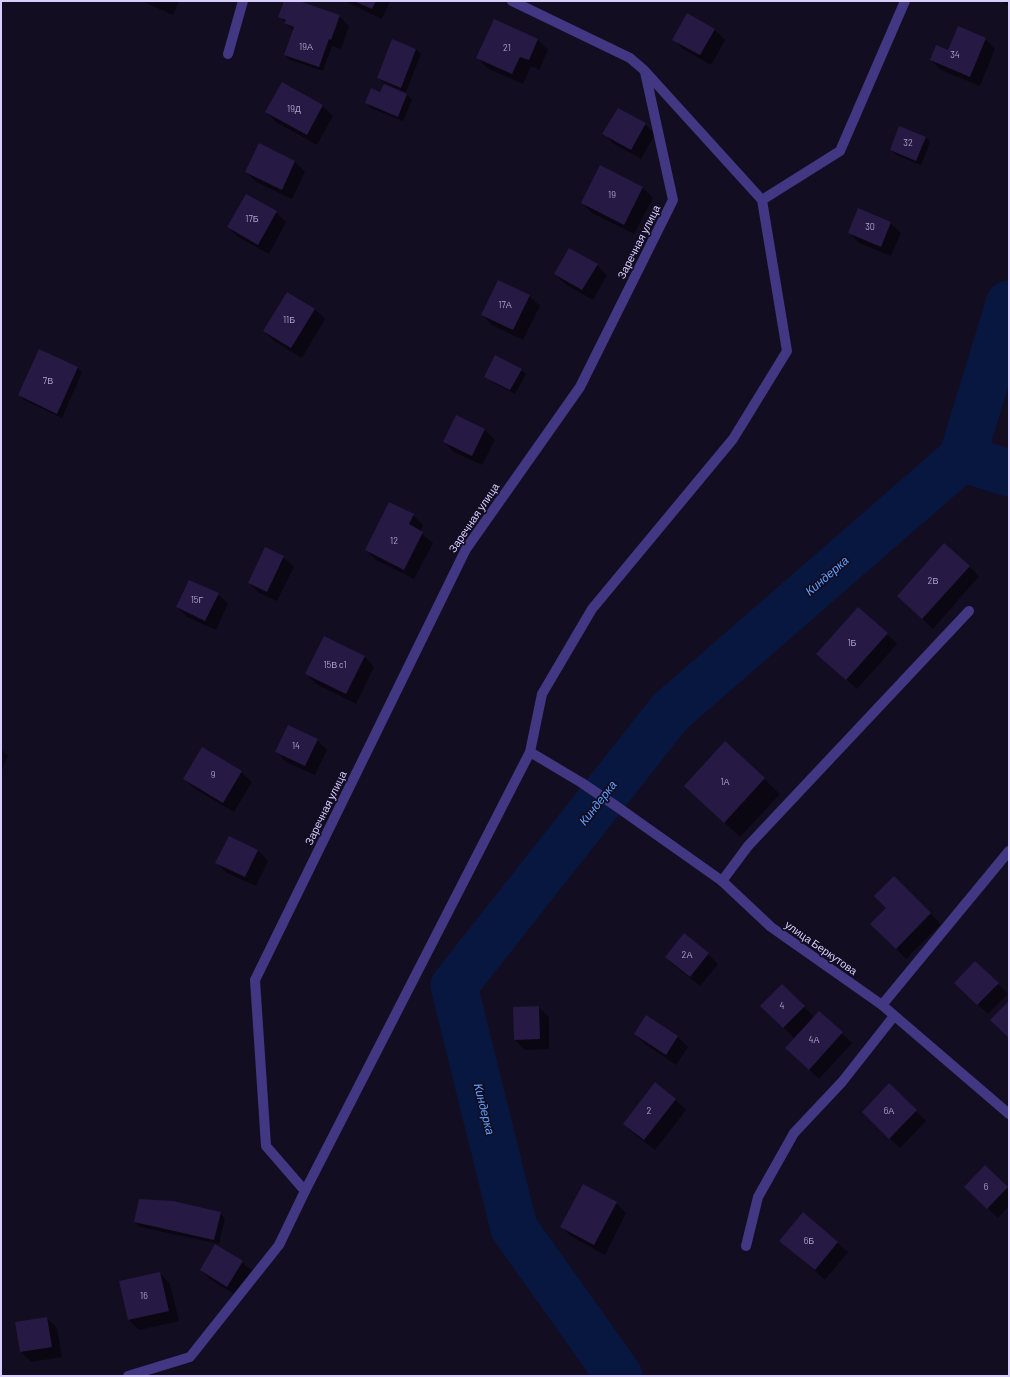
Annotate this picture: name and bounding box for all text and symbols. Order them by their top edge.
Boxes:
house number: 19А [299,42,313,52]
house number: 21 [503,43,511,53]
house number: 34 [950,50,960,60]
house number: 19Д [287,104,301,114]
house number: 32 [903,138,913,148]
house number: 19 [608,190,616,200]
street label: Заречная улица [615,203,663,281]
house number: 17Б [245,214,259,224]
house number: 30 [865,222,875,232]
house number: 17А [498,300,512,310]
house number: 11Б [283,315,295,325]
house number: 7В [43,376,53,386]
street label: Заречная улица [446,481,502,555]
house number: 12 [390,536,398,546]
water label: Киндерка [802,553,852,599]
house number: 2В [928,576,938,586]
house number: 15Г [191,595,203,605]
house number: 1Б [847,638,857,648]
house number: 15В с1 [323,660,347,670]
house number: 14 [292,741,300,751]
street label: Заречная улица [302,769,350,847]
house number: 9 [211,770,215,780]
house number: 1А [720,777,730,787]
water label: Киндерка [576,778,620,828]
street label: улица Беркутова [782,918,860,978]
house number: 2А [682,950,692,960]
house number: 4 [780,1001,784,1011]
house number: 4А [809,1035,819,1045]
water label: Киндерка [471,1082,497,1136]
house number: 2 [647,1106,651,1116]
house number: 6А [884,1106,894,1116]
house number: 6 [984,1182,988,1192]
house number: 6Б [804,1236,814,1246]
house number: 16 [140,1291,148,1301]

